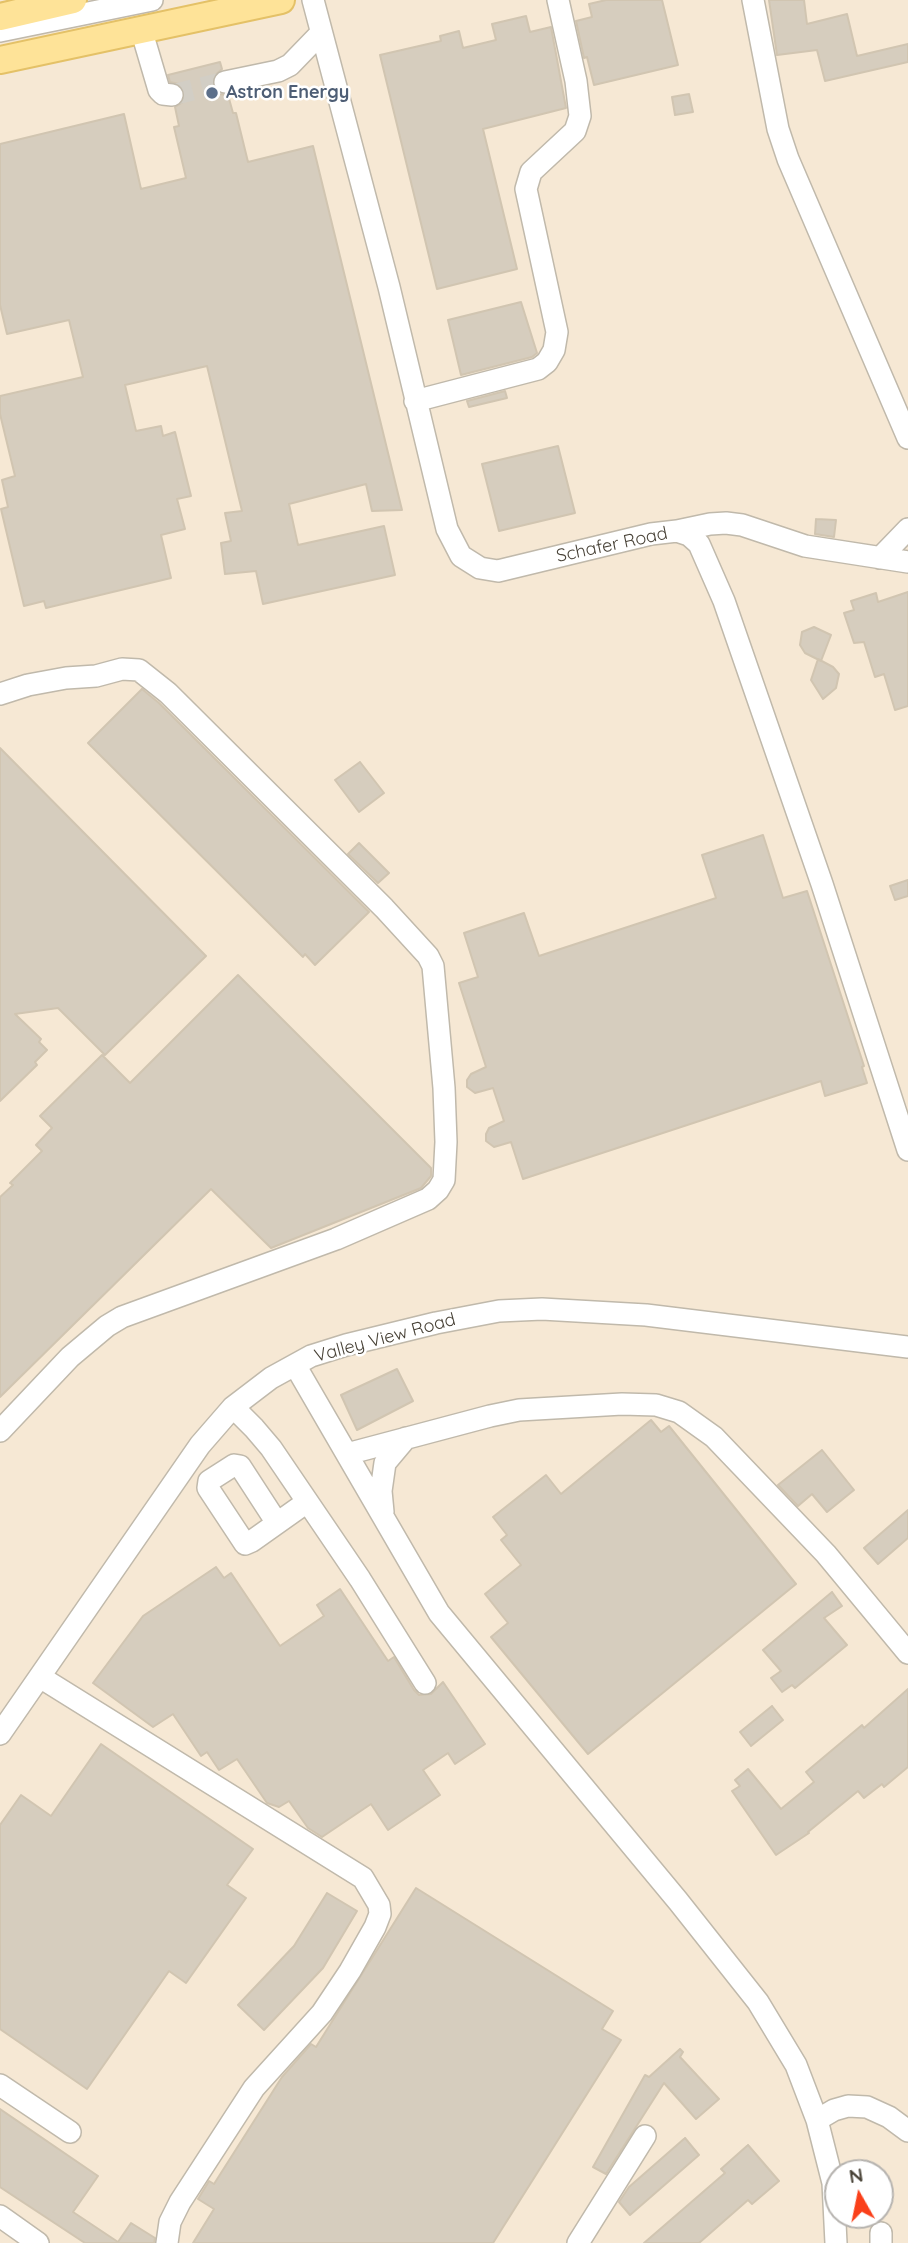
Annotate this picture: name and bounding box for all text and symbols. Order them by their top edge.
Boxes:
place label: Astron Energy [226,82,349,104]
marker: Astron Energy [204,85,220,101]
street label: Schafer Road [554,523,670,567]
street label: Valley View Road [312,1309,458,1367]
north arrow [824,2159,894,2229]
text: N [847,2162,865,2188]

